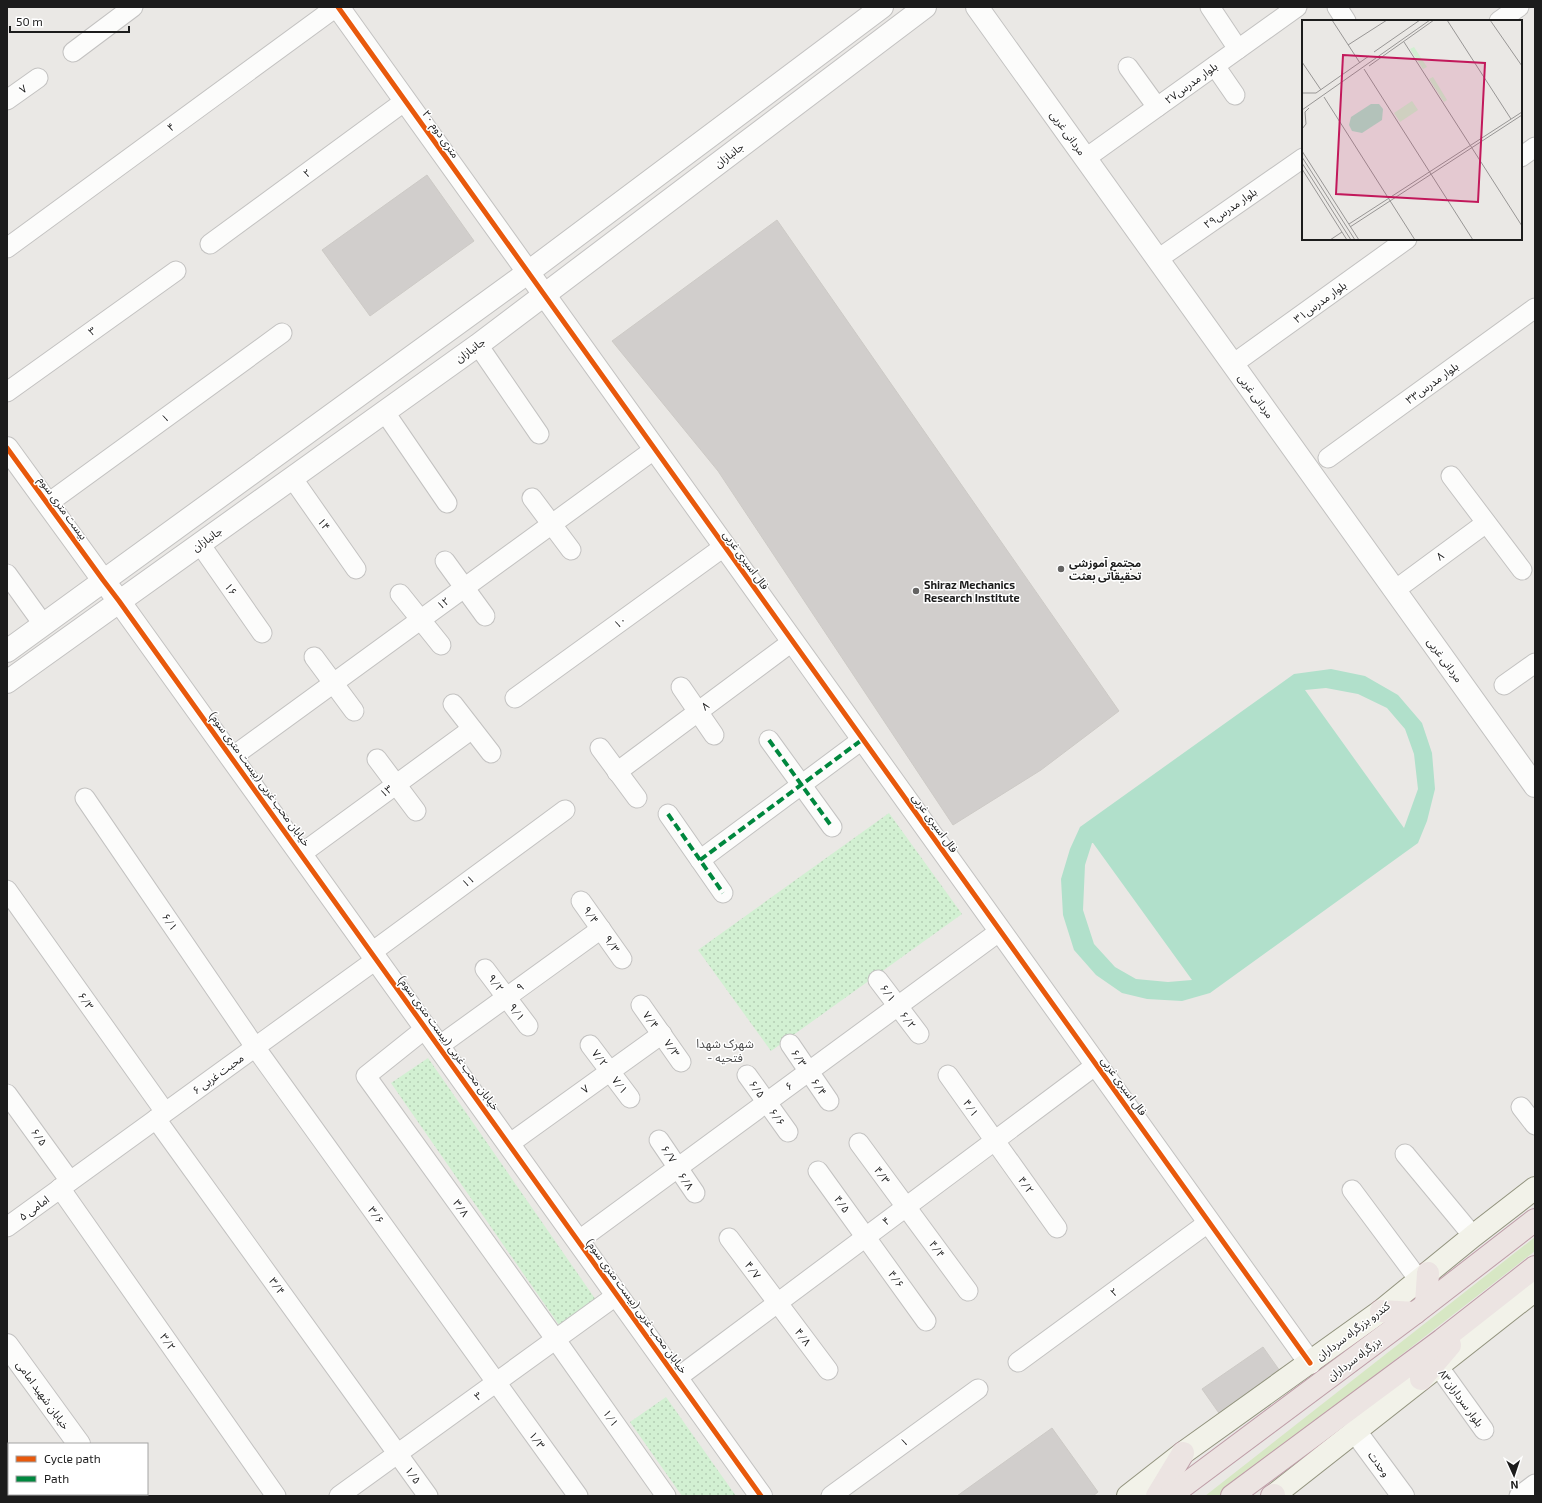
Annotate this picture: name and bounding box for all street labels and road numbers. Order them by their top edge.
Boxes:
street label: بلوار مدرس۲۷ [1162,59,1220,107]
street label: ۷ [16,81,30,96]
street label: ۲۰ متری دوم [419,107,463,162]
street label: مردانی غربی [1047,108,1089,158]
street label: ۴ [164,119,177,134]
street label: جانبازان [711,139,747,171]
street label: ۲ [300,165,313,180]
street label: ۲۹بلوار مدرس [1201,185,1259,231]
street label: بلوار مدرس۳۱ [1291,278,1349,326]
street label: ۳ [85,323,98,338]
street label: جانبازان [452,334,488,366]
street label: بلوار مدرس۳۳ [1403,359,1461,407]
street label: مردانی غربی [1235,371,1277,421]
street label: ۱ [158,410,171,425]
street label: بیست متری سوم [34,474,91,543]
street label: ۱۴ [315,515,333,533]
street label: جانبازان [189,523,225,554]
street label: فال اسیری غربی [720,528,772,592]
street label: ۸ [1433,548,1447,563]
street label: ۱۶ [222,580,240,598]
street label: ۱۲ [434,594,452,612]
street label: ۱۰ [611,613,629,631]
street label: مردانی غربی [1424,635,1466,685]
street label: ۸ [698,698,712,713]
street label: خیابان محب غربی (بیست متری سوم) [206,709,314,850]
street label: ۱۳ [377,782,395,800]
street label: فال اسیری غربی [909,791,961,855]
street label: ۱۱ [459,872,477,890]
street label: ۹/۴ [581,903,602,926]
street label: ۶/۱ [160,910,181,933]
street label: ۹/۳ [602,932,623,955]
street label: ۹/۲ [486,971,507,994]
street label: خیابان محب غربی (بیست متری سوم) [395,973,503,1114]
street label: ۹ [513,979,526,994]
street label: ۶/۱ [878,981,899,1004]
street label: ۶/۳ [76,989,97,1012]
street label: ۹/۱ [507,1000,528,1023]
street label: ۷/۴ [641,1008,662,1031]
street label: ۶/۲ [898,1008,919,1031]
street label: ۷/۳ [662,1037,683,1059]
street label: ۷/۲ [590,1046,611,1069]
street label: ۶/۳ [789,1047,810,1069]
street label: محبت غربی ۶ [189,1050,247,1097]
street label: فال اسیری غربی [1098,1054,1150,1118]
street label: ۷/۱ [610,1073,631,1096]
street label: ۶/۴ [809,1076,830,1098]
street label: ۶/۵ [747,1077,768,1100]
street label: ۶ [782,1078,795,1093]
street label: ۷ [578,1081,592,1096]
street label: ۴/۱ [961,1096,982,1119]
street label: ۶/۶ [767,1105,788,1128]
street label: ۶/۵ [29,1125,50,1148]
street label: ۶/۷ [659,1143,680,1166]
street label: ۴/۳ [872,1163,893,1186]
street label: ۶/۸ [676,1170,697,1193]
street label: ۴/۲ [1016,1173,1037,1196]
street label: امامی ۵ [16,1192,52,1224]
street label: ۴/۵ [832,1192,853,1215]
street label: ۳/۸ [451,1196,472,1219]
street label: ۳/۶ [366,1203,387,1226]
street label: ۴ [879,1214,892,1228]
street label: خیابان محب غربی (بیست متری سوم) [583,1236,691,1377]
street label: ۴/۴ [927,1237,948,1260]
street label: ۴/۷ [743,1258,765,1281]
street label: ۴/۶ [886,1267,907,1290]
street label: ۳/۴ [267,1274,288,1297]
street label: ۲ [1107,1284,1120,1299]
street label: کندرو بزرگراه سرداران [1313,1299,1393,1363]
street label: ۴/۸ [793,1325,815,1348]
street label: ۳/۲ [158,1330,179,1353]
street label: بزرگراه سرداران [1325,1335,1383,1383]
street label: خیابان شهید امامی [13,1358,73,1433]
street label: بلوار سرداران۸۳ [1435,1367,1487,1430]
street label: ۳ [471,1388,484,1403]
street label: ۱/۱ [601,1406,622,1429]
street label: ۱/۳ [527,1428,548,1451]
street label: ۱ [897,1434,910,1449]
street label: وحدت [1365,1448,1393,1480]
street label: ۱/۵ [403,1463,424,1486]

